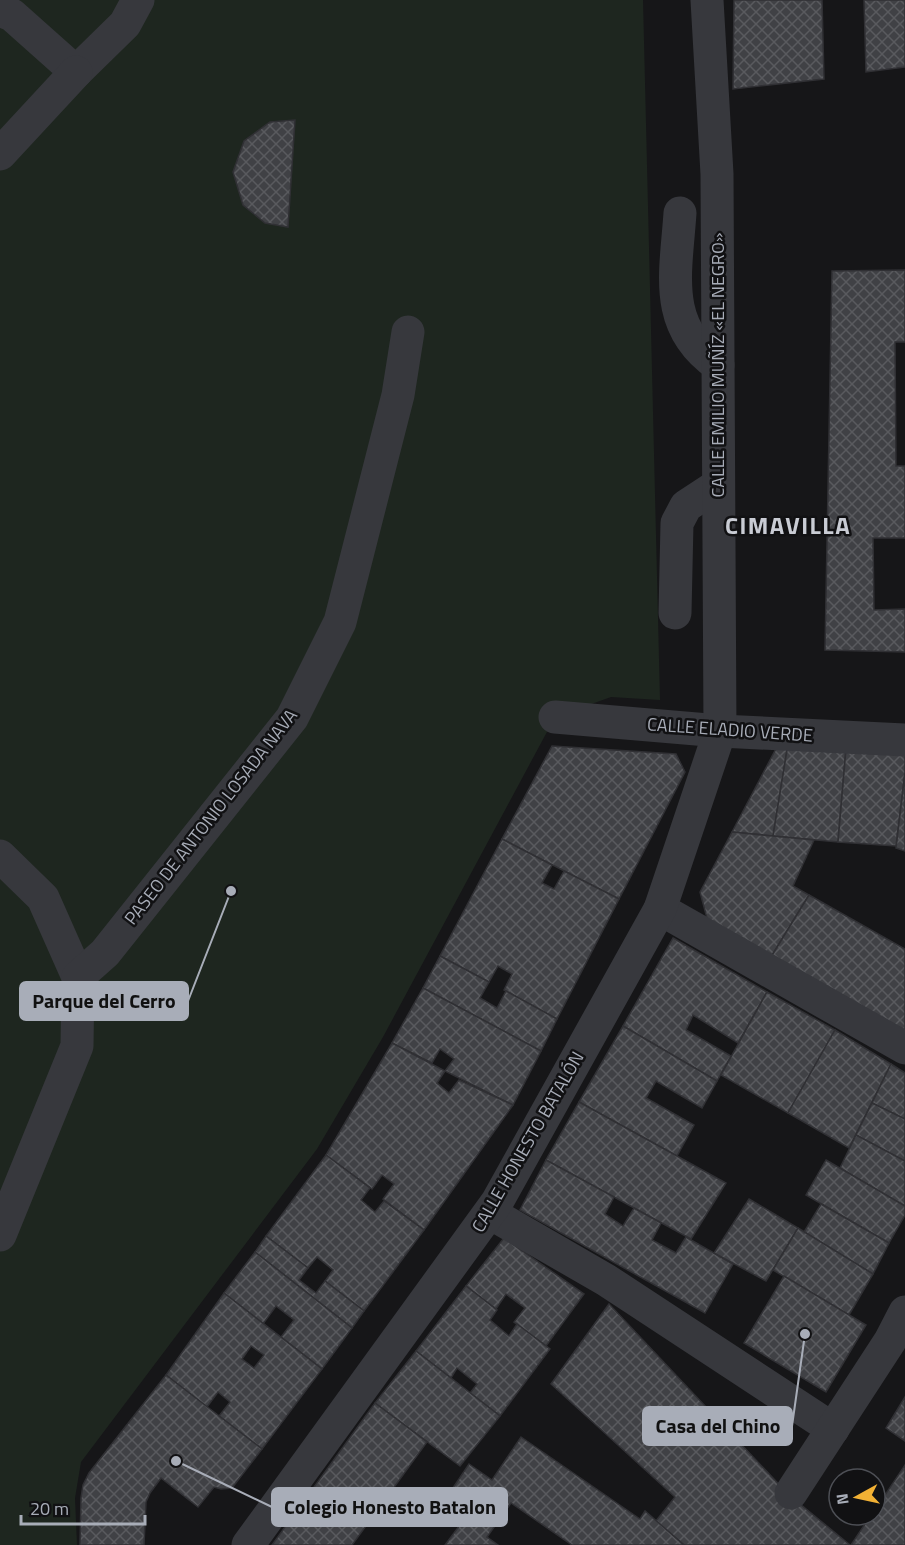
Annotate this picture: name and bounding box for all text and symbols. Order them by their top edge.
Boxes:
street label: CALLE EMILIO MUÑÍZ «EL NEGRO» [704,233,731,497]
district label: CIMAVILLA [725,507,851,543]
street label: PASEO DE ANTONIO LOSADA NAVA [118,703,304,930]
street label: CALLE ELADIO VERDE [646,710,814,749]
callout: Parque del Cerro [20,982,188,1020]
text: Parque del Cerro [32,985,176,1016]
street label: CALLE HONESTO BATALÓN [465,1046,590,1237]
callout: Casa del Chino [643,1407,792,1445]
text: Casa del Chino [656,1410,780,1441]
north arrow [827,1467,887,1527]
scale bar [21,1488,146,1526]
callout: Colegio Honesto Batalon [272,1488,507,1526]
text: Colegio Honesto Batalon [284,1491,496,1522]
text: N [829,1492,855,1506]
text: 20 m [30,1495,69,1522]

